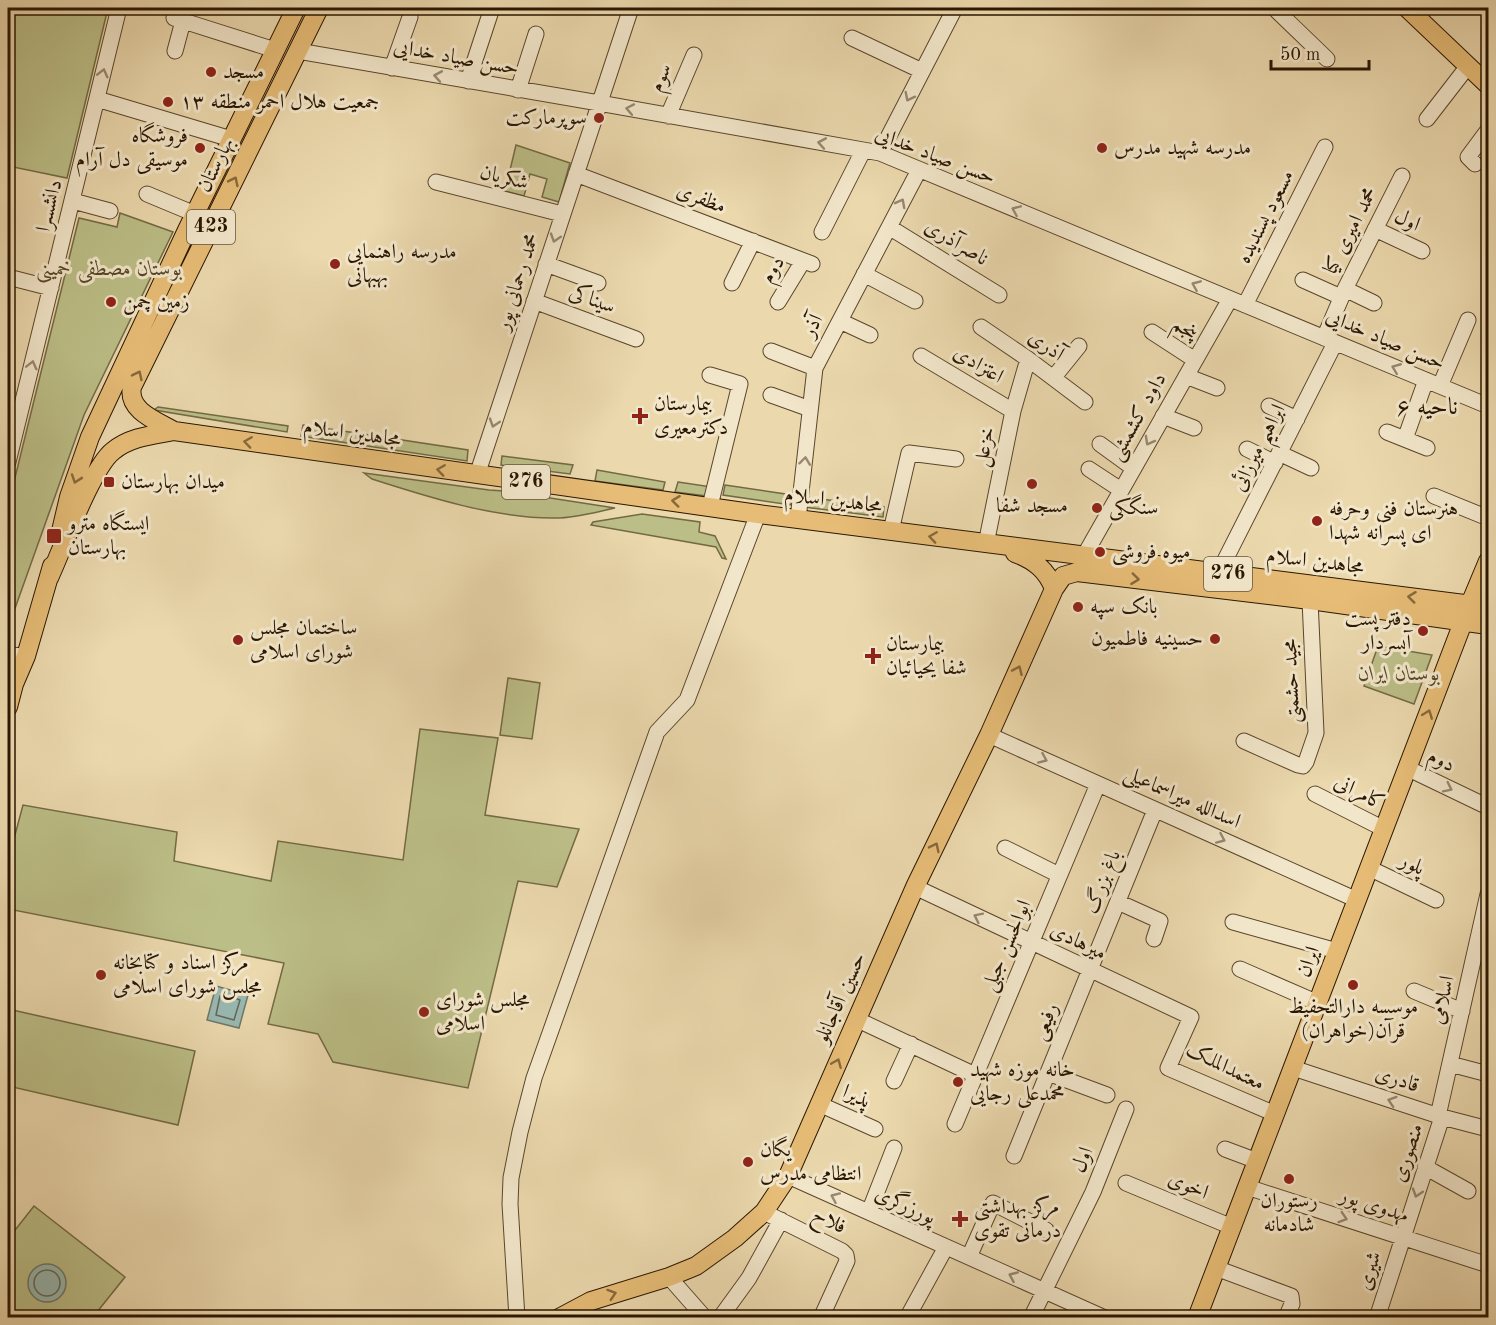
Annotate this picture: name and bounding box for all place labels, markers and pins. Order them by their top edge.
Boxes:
place label: مسجد [223,62,264,83]
marker: مسجد [204,65,218,79]
place label: جمعیت هلال احمر منطقه ۱۳ [180,92,379,114]
marker: جمعیت هلال احمر منطقه ۱۳ [161,95,175,109]
place label: سوپرمارکت [505,108,587,130]
marker: سوپرمارکت [592,111,606,125]
place label: فروشگاه موسیقی دل آرام [76,122,188,177]
place label: مدرسه شهید مدرس [1114,138,1251,161]
marker: فروشگاه موسیقی دل آرام [193,141,207,155]
marker: مدرسه شهید مدرس [1095,141,1109,155]
place label: مدرسه راهنمایی بهبهانی [347,242,457,289]
marker: مدرسه راهنمایی بهبهانی [328,257,342,271]
place label: زمین چمن [123,292,190,315]
marker: زمین چمن [104,295,118,309]
place label: بیمارستان دکترمعیری [654,394,728,439]
marker: بیمارستان دکترمعیری [631,407,649,425]
place label: میدان بهارستان [121,472,225,495]
marker: میدان بهارستان [102,475,116,489]
marker: مسجد شفا [1025,477,1039,491]
place label: سنگکی [1109,494,1159,521]
place label: مسجد شفا [996,496,1068,517]
place label: هنرستان فنی وحرفه ای پسرانه شهدا [1329,499,1458,547]
marker: سنگکی [1090,501,1104,515]
place label: ایستگاه مترو بهارستان [66,510,149,561]
marker: هنرستان فنی وحرفه ای پسرانه شهدا [1310,514,1324,528]
marker: ایستگاه مترو بهارستان [45,527,63,545]
place label: میوه فروشی [1112,542,1191,566]
marker: میوه فروشی [1093,545,1107,559]
place label: بانک سپه [1090,595,1157,620]
marker: بانک سپه [1071,600,1085,614]
place label: دفتر پست آبسردار [1344,609,1413,656]
place label: ساختمان مجلس شورای اسلامی [250,618,358,664]
marker: دفتر پست آبسردار [1416,624,1430,638]
place label: حسینیه فاطمیون [1091,629,1203,651]
marker: حسینیه فاطمیون [1208,632,1222,646]
marker: ساختمان مجلس شورای اسلامی [231,633,245,647]
place label: بیمارستان شفا یحیائیان [886,634,967,679]
marker: بیمارستان شفا یحیائیان [864,647,882,665]
place label: مرکز اسناد و کتابخانه مجلس شورای اسلامی [113,951,262,1000]
marker: مرکز اسناد و کتابخانه مجلس شورای اسلامی [94,968,108,982]
marker: موسسه دارالتحفیظ قرآن(خواهران) [1346,978,1360,992]
place label: مجلس شورای اسلامی [436,990,530,1035]
place label: موسسه دارالتحفیظ قرآن(خواهران) [1288,996,1418,1043]
marker: مجلس شورای اسلامی [417,1005,431,1019]
place label: خانه موزه شهید محمدعلی رجایی [970,1060,1075,1109]
marker: خانه موزه شهید محمدعلی رجایی [951,1075,965,1089]
place label: یگان انتظامی مدرس [760,1136,861,1185]
marker: یگان انتظامی مدرس [741,1155,755,1169]
marker: رستوران شادمانه [1282,1172,1296,1186]
place label: رستوران شادمانه [1260,1191,1318,1236]
place label: مرکز بهداشتی درمانی تقوی [974,1195,1061,1243]
marker: مرکز بهداشتی درمانی تقوی [951,1210,969,1228]

